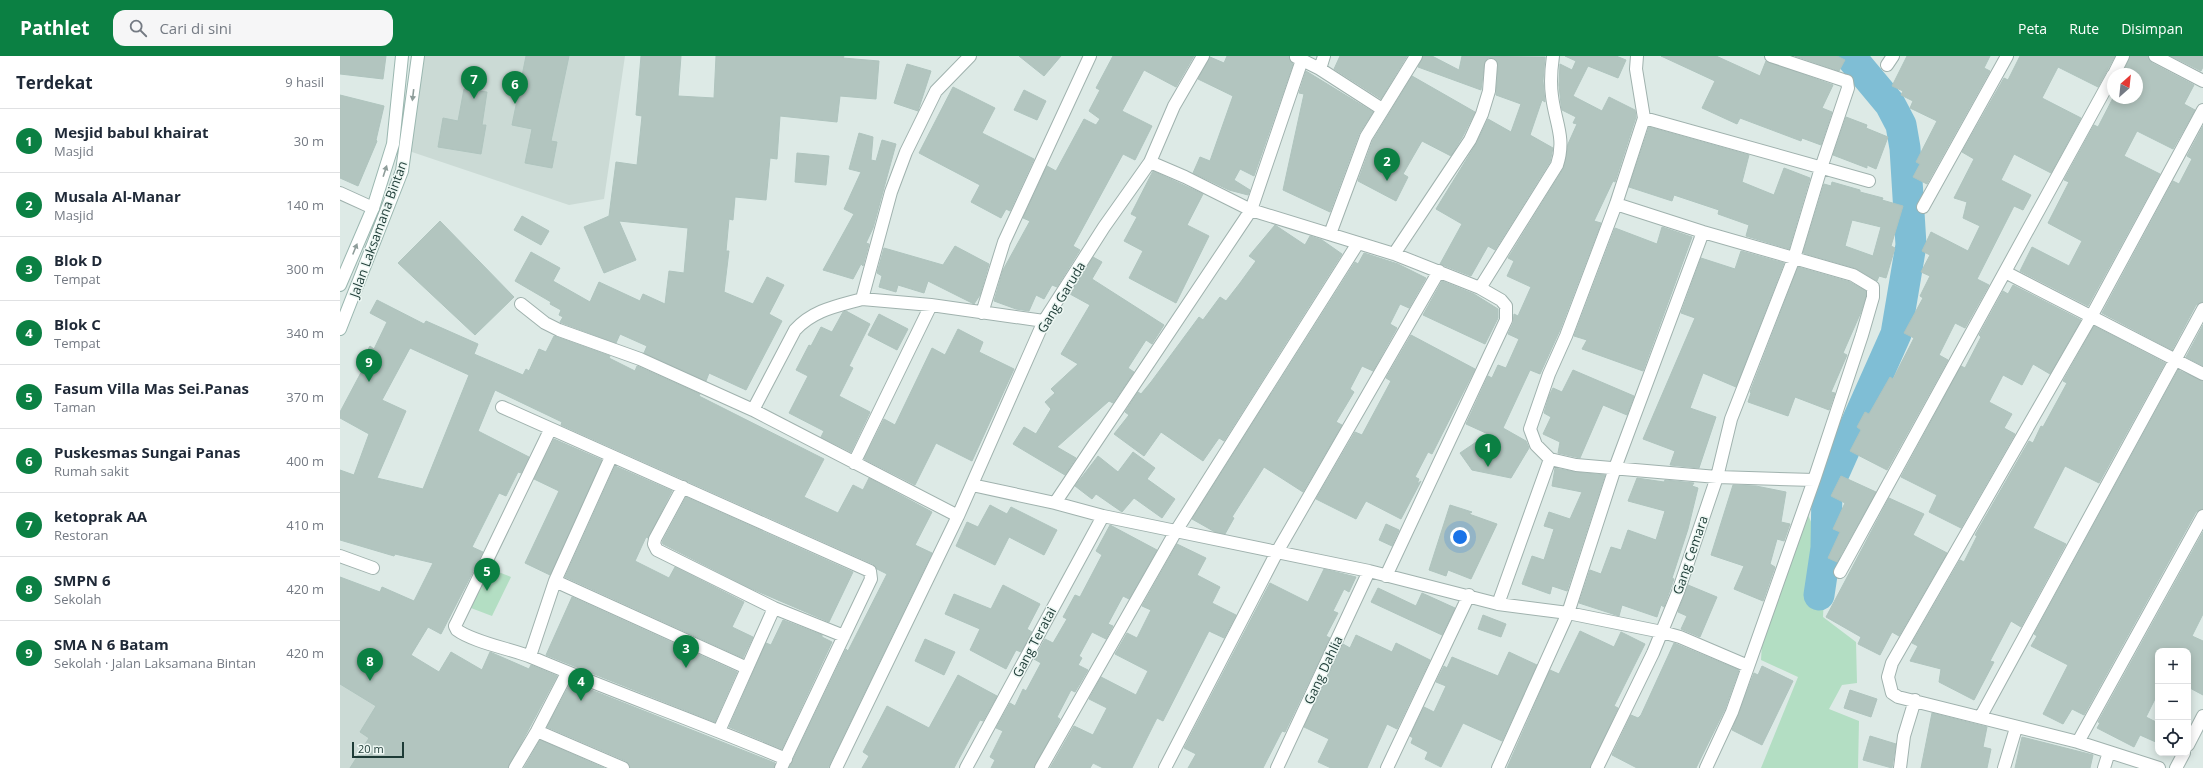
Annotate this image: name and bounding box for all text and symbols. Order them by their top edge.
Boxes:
search box [113,10,393,46]
text: Pathlet [20,15,89,41]
icon: search [127,17,149,39]
text: Cari di sini [159,18,232,38]
text: Peta [2018,19,2047,38]
text: Rute [2069,19,2099,38]
text: Disimpan [2121,19,2183,38]
pin: 7 [461,66,487,99]
north arrow [2107,68,2143,104]
text: Terdekat [16,71,93,94]
pin: 6 [502,71,528,104]
text: 9 hasil [285,73,324,91]
one-way arrow [410,89,416,101]
text: Mesjid babul khairat [54,122,209,142]
text: 1 [25,132,33,150]
text: 30 m [294,132,324,150]
text: Masjid [54,142,94,160]
pin: 2 [1374,148,1400,181]
street label: Jalan Laksamana Bintan [344,158,411,302]
one-way arrow [382,165,388,177]
text: Musala Al-Manar [54,186,181,206]
text: 2 [25,196,33,214]
text: 140 m [286,196,324,214]
text: Masjid [54,206,94,224]
one-way arrow [352,244,358,255]
text: Blok D [54,250,102,270]
street label: Gang Garuda [1033,258,1089,336]
text: 3 [25,260,33,278]
text: 300 m [286,260,324,278]
text: Tempat [54,270,100,288]
text: Blok C [54,314,101,334]
text: 4 [25,324,33,342]
text: 340 m [286,324,324,342]
text: Tempat [54,334,100,352]
pin: 9 [356,349,382,382]
text: Fasum Villa Mas Sei.Panas [54,378,249,398]
text: 5 [25,388,33,406]
text: 370 m [286,388,324,406]
text: Taman [54,398,96,416]
pin: 1 [1475,434,1501,467]
text: Puskesmas Sungai Panas [54,442,240,462]
text: 6 [25,452,33,470]
text: 400 m [286,452,324,470]
text: Rumah sakit [54,462,129,480]
text: ketoprak AA [54,506,147,526]
street label: Gang Cemara [1668,513,1712,597]
text: 7 [25,516,33,534]
text: 410 m [286,516,324,534]
text: Restoran [54,526,108,544]
your location [1450,527,1470,547]
pin: 5 [474,558,500,591]
text: SMPN 6 [54,570,111,590]
text: 8 [25,580,33,598]
text: 420 m [286,580,324,598]
text: Sekolah [54,590,102,608]
street label: Gang Teratai [1008,604,1060,680]
street label: Gang Dahlia [1299,633,1347,707]
text: SMA N 6 Batam [54,634,169,654]
pin: 3 [673,635,699,668]
text: 9 [25,644,33,662]
text: 420 m [286,644,324,662]
pin: 8 [357,648,383,681]
map controls [2155,648,2191,756]
button: + [2155,648,2191,684]
text: Sekolah · Jalan Laksamana Bintan [54,654,256,672]
pin: 4 [568,668,594,701]
button: − [2155,684,2191,720]
button: locate [2155,720,2191,756]
scale bar [352,740,404,759]
text: 20 m [358,741,384,756]

